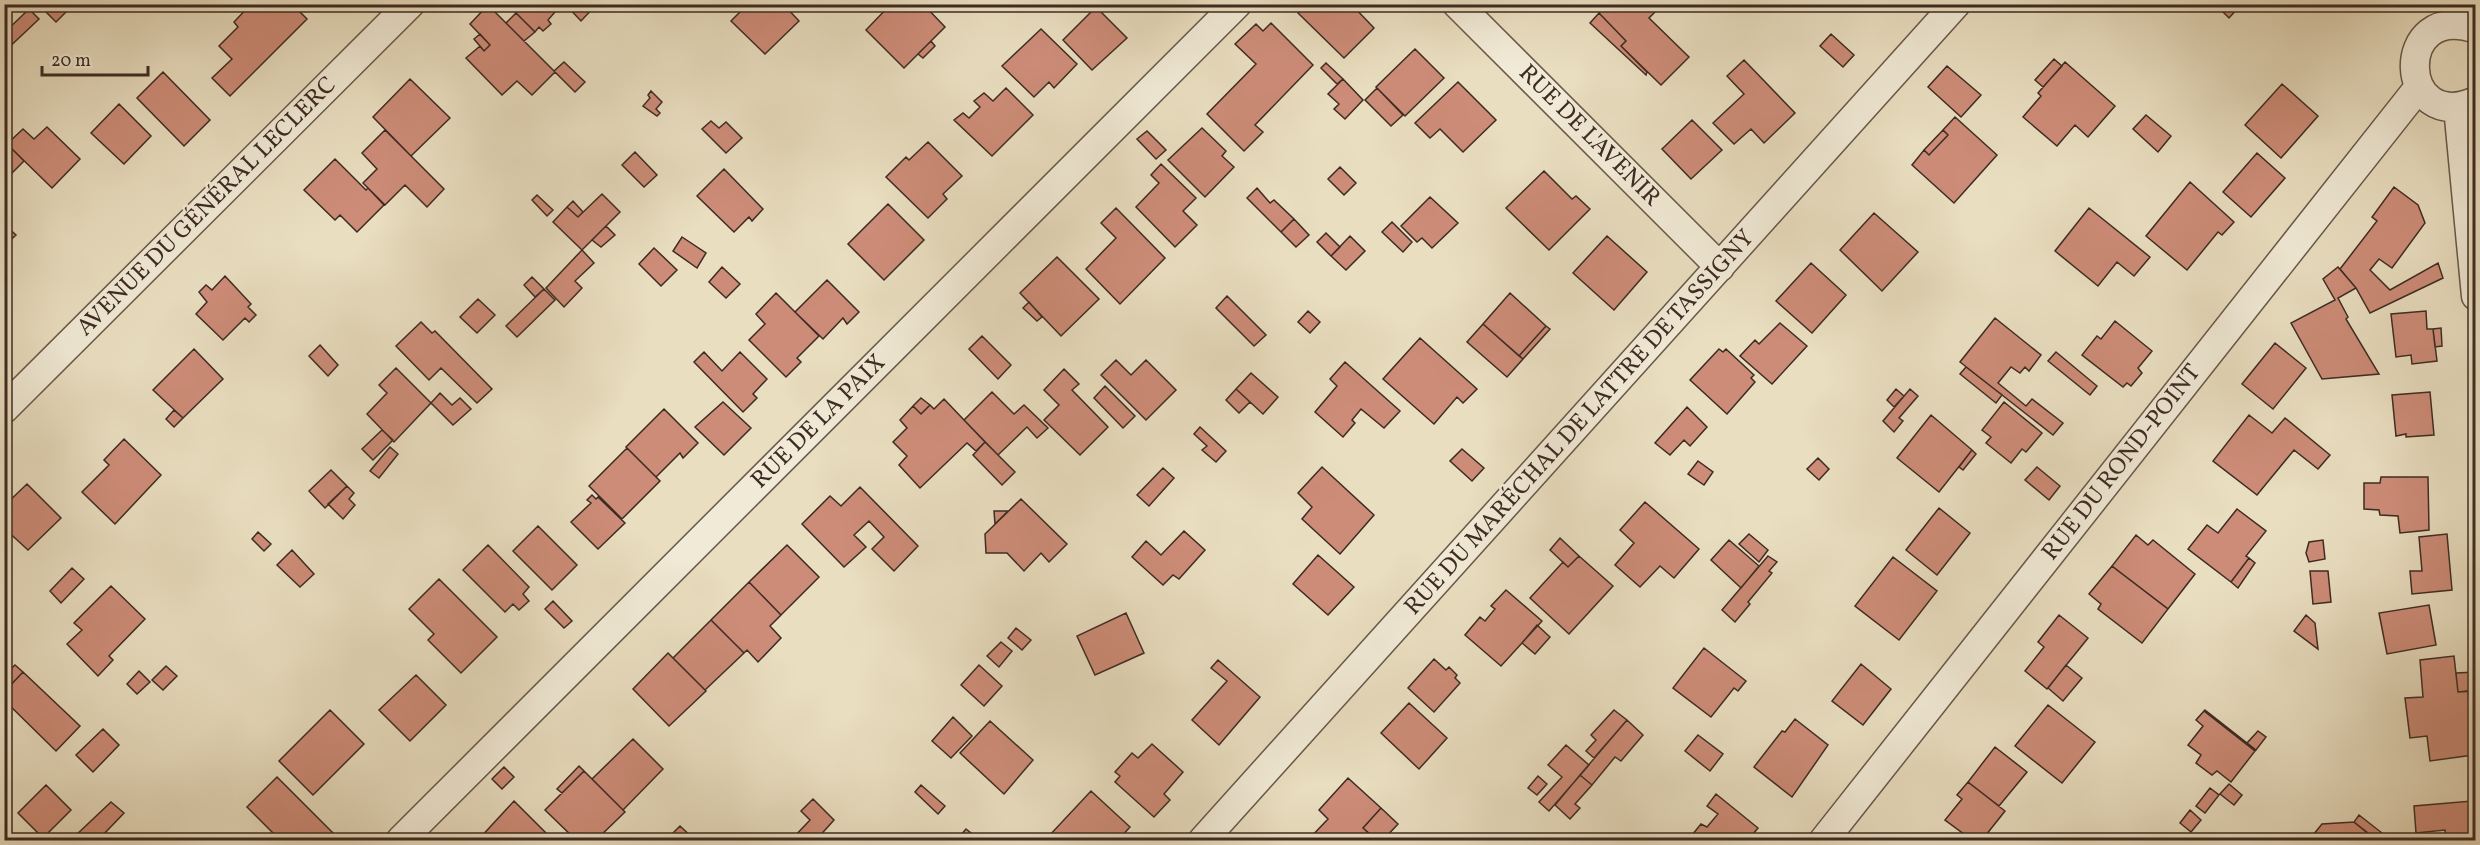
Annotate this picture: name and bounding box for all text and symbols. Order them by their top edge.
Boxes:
scale bar [42,39,148,77]
text: 20 m [51,49,91,74]
street label: RUE DE L'AVENIR [1510,57,1668,215]
street label: AVENUE DU GÉNÉRAL LECLERC [69,69,345,345]
street label: RUE DU MARÉCHAL DE LATTRE DE TASSIGNY [1397,223,1763,623]
street label: RUE DE LA PAIX [744,347,894,497]
street label: RUE DU ROND-POINT [2034,358,2210,568]

